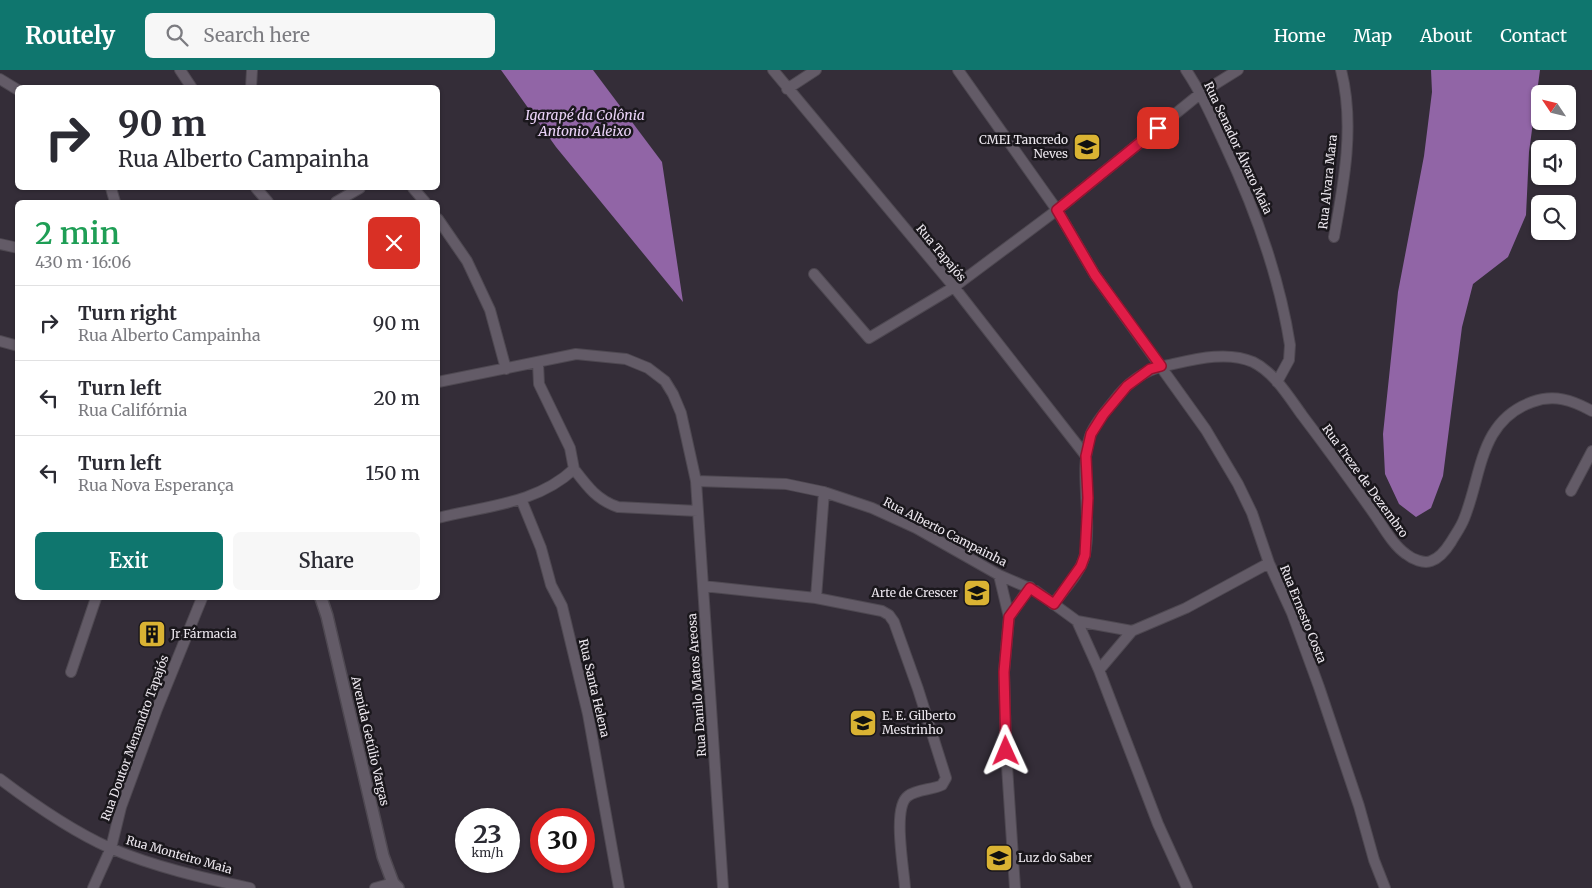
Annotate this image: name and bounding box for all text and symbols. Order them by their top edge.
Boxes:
search box [145,13,495,58]
text: Routely [25,20,115,51]
icon: search [163,21,191,49]
text: Search here [203,23,310,47]
text: Home [1274,24,1326,47]
text: Map [1354,24,1392,47]
text: About [1420,24,1472,47]
text: Contact [1500,24,1567,47]
street label: Rua Senador Álvaro Maia [1201,79,1276,217]
north arrow [1531,85,1576,130]
map controls [1531,85,1576,240]
text: 90 m [118,102,206,146]
icon: right [35,105,100,170]
water label: Igarapé da Colônia Antonio Aleixo [525,106,645,140]
pin [1137,107,1179,149]
icon: arrive [1144,114,1172,142]
place label: CMEI Tancredo Neves [979,132,1068,161]
school or university icon: CMEI Tancredo Neves [1072,132,1102,162]
street label: Rua Alvara Mara [1315,133,1340,230]
button: sound [1531,140,1576,185]
text: Rua Alberto Campainha [118,145,369,173]
button: search [1531,195,1576,240]
text: 2 min [35,214,120,252]
button: close [368,217,420,269]
street label: Rua Tapajós [913,221,970,284]
text: 430 m · 16:06 [35,252,131,272]
text: Turn right [78,301,177,325]
icon: right [35,309,63,337]
text: 90 m [373,311,420,335]
text: Rua Alberto Campainha [78,325,261,345]
text: Turn left [78,376,162,400]
icon: left [35,384,63,412]
text: 20 m [373,386,420,410]
text: Rua Califórnia [78,400,187,420]
street label: Rua Treze de Dezembro [1319,421,1411,540]
text: Turn left [78,451,162,475]
icon: left [35,459,63,487]
text: 150 m [366,461,420,485]
text: Rua Nova Esperança [78,475,234,495]
street label: Rua Alberto Campainha [881,494,1010,570]
button: Exit [35,532,223,590]
button: Share [233,532,420,590]
street label: Rua Ernesto Costa [1277,563,1330,665]
school or university icon: Arte de Crescer [962,578,992,608]
place label: Arte de Crescer [870,585,959,600]
street label: Rua Danilo Matos Areosa [684,612,709,757]
building icon: Jr Fármacia [137,619,167,649]
place label: Jr Fármacia [170,626,237,641]
street label: Rua Santa Helena [576,637,613,739]
street label: Rua Doutor Menandro Tapajós [97,653,172,823]
street label: Avenida Getúlio Vargas [348,674,393,807]
school or university icon: E. E. Gilberto Mestrinho [848,708,878,738]
place label: E. E. Gilberto Mestrinho [882,708,956,737]
position arrow [979,724,1031,776]
speed limit sign: 30 [530,808,595,873]
text: 23 [473,818,502,850]
street label: Rua Monteiro Maia [124,832,234,877]
school or university icon: Luz do Saber [984,843,1014,873]
text: km/h [472,845,503,860]
place label: Luz do Saber [1018,850,1093,865]

